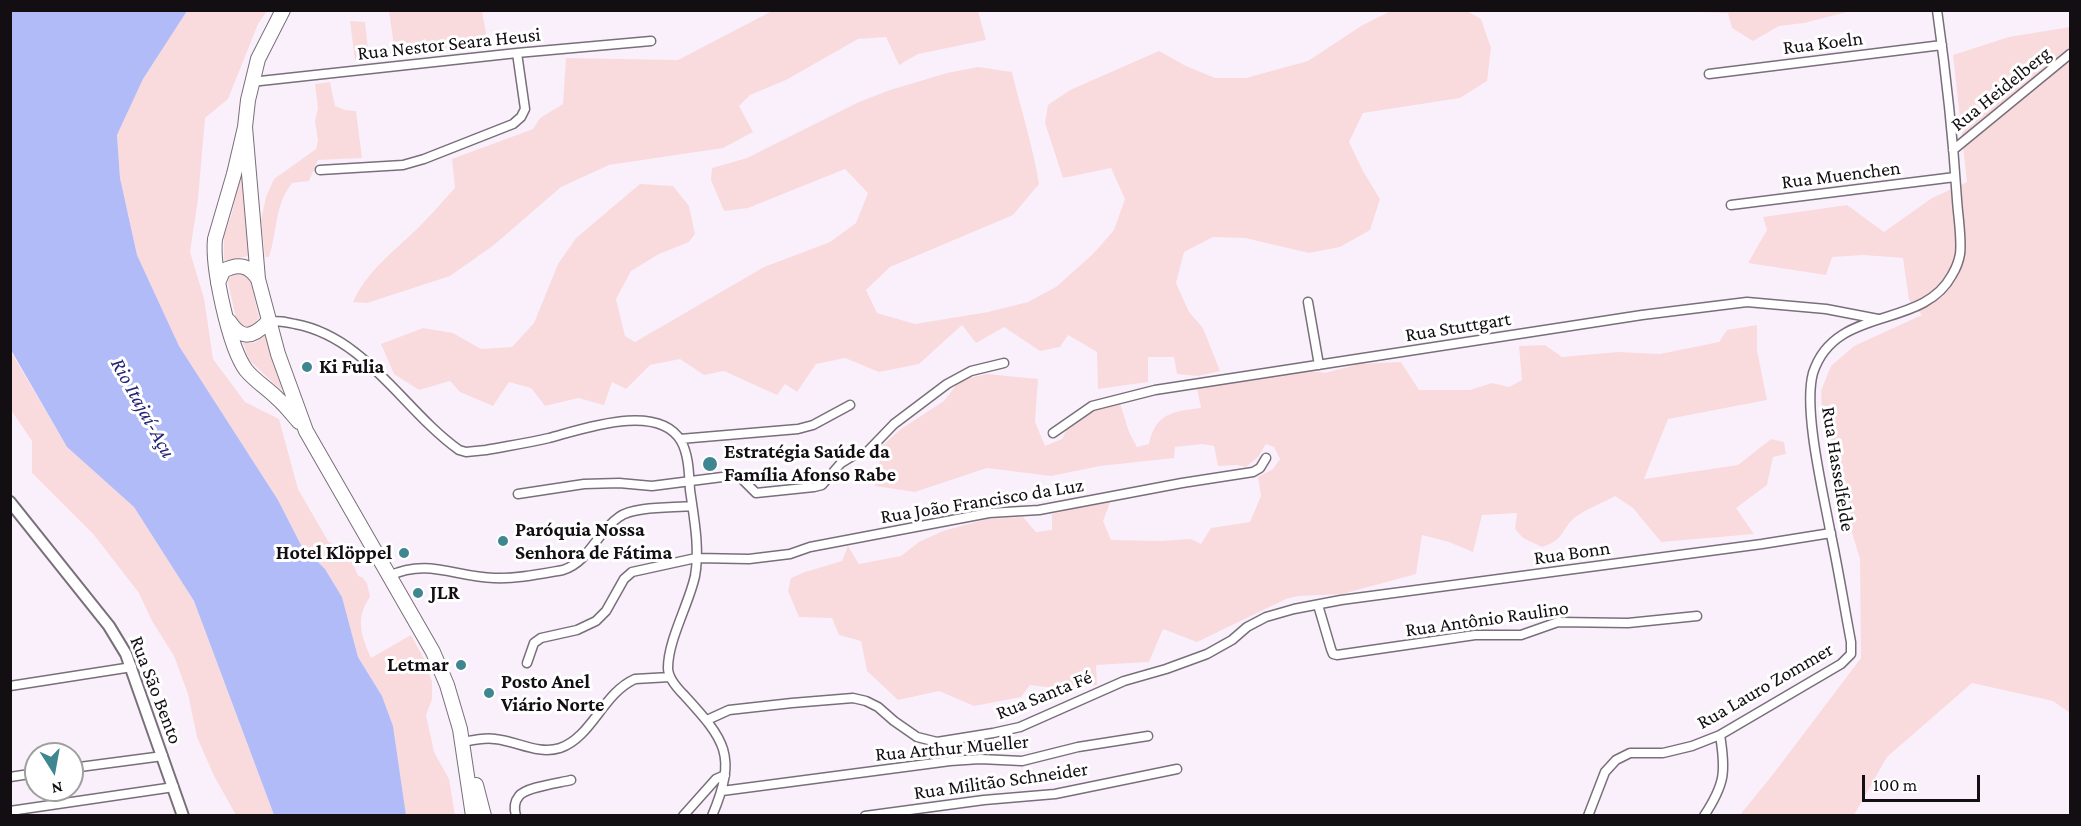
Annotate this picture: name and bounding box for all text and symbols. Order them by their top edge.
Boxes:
street label: Rua Nestor Seara Heusi [356,22,542,66]
street label: Rua Koeln [1782,26,1864,60]
street label: Rua Heidelberg [1946,41,2056,137]
street label: Rua Muenchen [1780,156,1902,194]
street label: Rua Stuttgart [1403,307,1513,347]
water label: Rio Itajaí-Açu [105,353,181,463]
place label: Ki Fulia [319,355,384,379]
marker: Ki Fulia [300,360,314,374]
street label: Rua Hasselfelde [1816,405,1860,533]
place label: Estratégia Saúde da Família Afonso Rabe [724,440,896,487]
marker: Estratégia Saúde da Família Afonso Rabe [701,455,719,473]
street label: Rua João Francisco da Luz [879,473,1085,529]
place label: Paróquia Nossa Senhora de Fátima [515,518,672,565]
marker: Paróquia Nossa Senhora de Fátima [496,534,510,548]
street label: Rua Bonn [1532,536,1612,570]
place label: Hotel Klöppel [276,541,392,565]
marker: Hotel Klöppel [397,546,411,560]
place label: JLR [430,581,460,605]
marker: JLR [411,586,425,600]
street label: Rua Antônio Raulino [1404,596,1570,642]
street label: Rua São Bento [124,633,188,747]
street label: Rua Lauro Zommer [1693,637,1837,735]
place label: Letmar [387,653,449,677]
marker: Letmar [454,658,468,672]
street label: Rua Santa Fé [992,665,1096,725]
place label: Posto Anel Viário Norte [501,670,604,717]
marker: Posto Anel Viário Norte [482,686,496,700]
street label: Rua Arthur Mueller [874,729,1030,767]
north arrow [24,742,84,802]
street label: Rua Militão Schneider [912,757,1090,805]
scale bar [1865,763,1984,801]
text: 100 m [1873,775,1917,795]
text: N [50,779,64,798]

